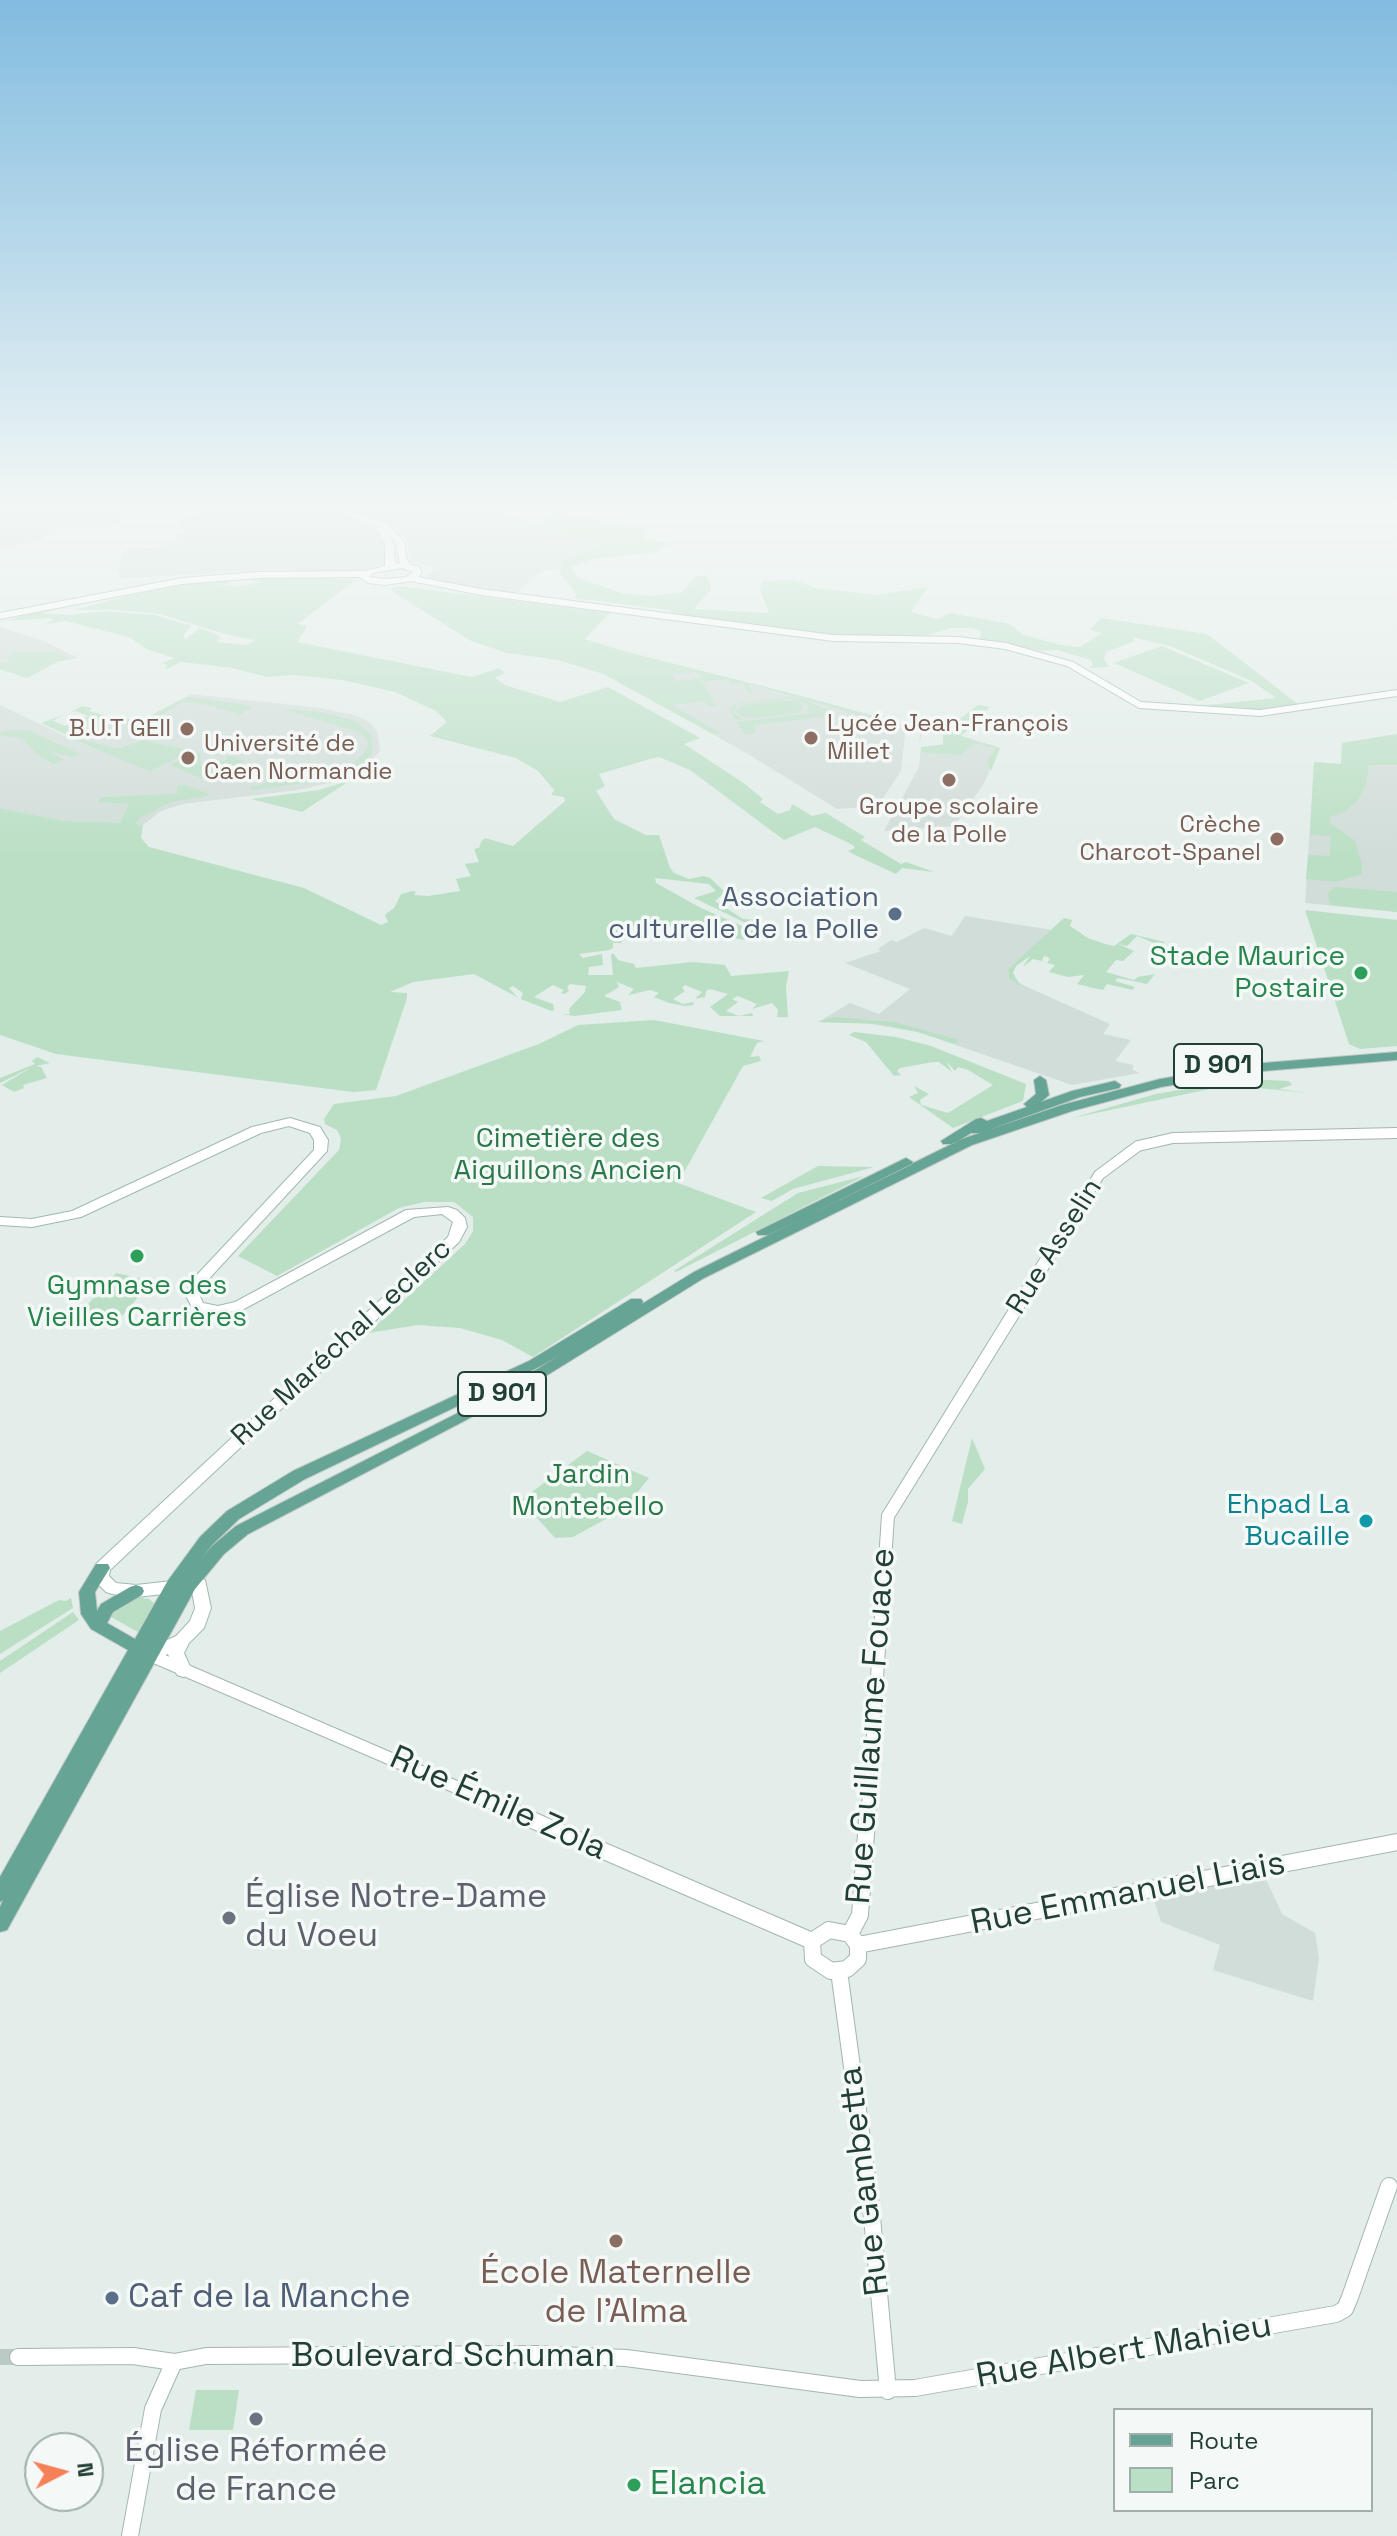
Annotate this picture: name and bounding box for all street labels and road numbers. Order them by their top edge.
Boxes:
road number: D 901 [1174,1044,1262,1088]
street label: Rue Asselin [1000,1173,1110,1321]
street label: Rue Maréchal Leclerc [225,1232,459,1454]
road number: D 901 [458,1372,546,1416]
street label: Rue Guillaume Fouace [839,1547,905,1905]
street label: Rue Émile Zola [383,1738,613,1870]
street label: Rue Emmanuel Liais [967,1843,1289,1945]
street label: Rue Gambetta [831,2064,899,2298]
street label: Rue Albert Mahieu [973,2306,1275,2398]
street label: Boulevard Schuman [291,2337,615,2377]

